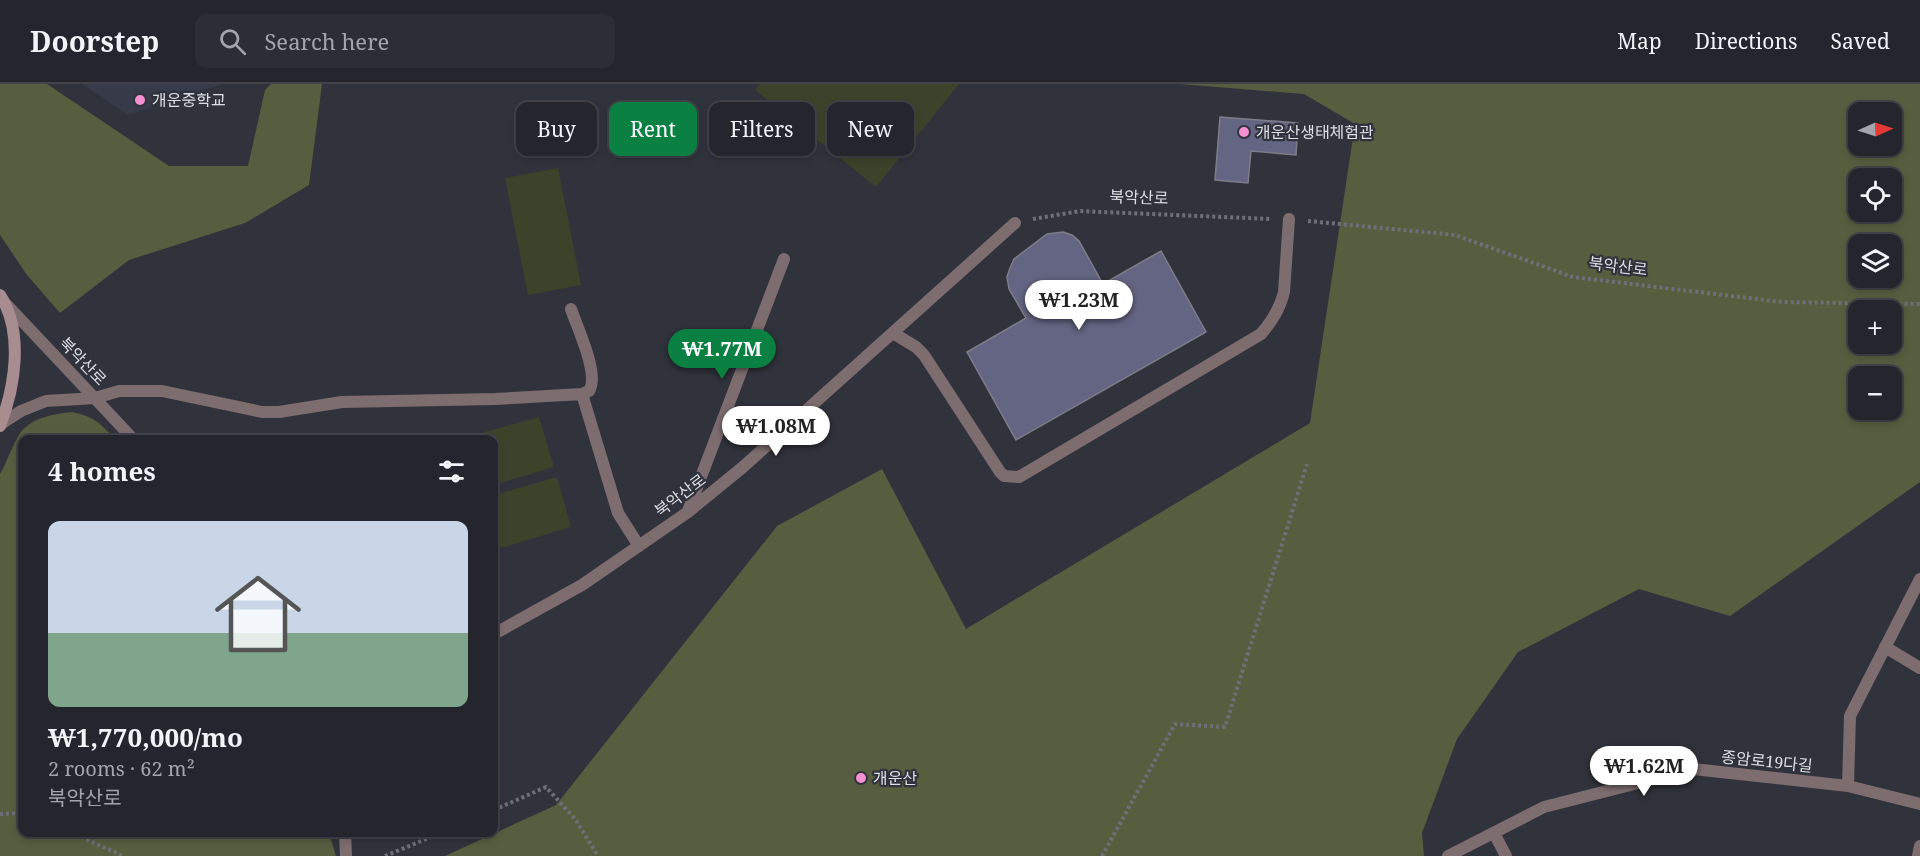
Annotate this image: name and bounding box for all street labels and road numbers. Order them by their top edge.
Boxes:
street label: 북악산로 [1109,185,1169,209]
street label: 북악산로 [1587,251,1649,281]
street label: 북악산로 [55,332,112,390]
street label: 북악산로 [650,468,710,522]
street label: 종암로19다길 [1720,745,1814,777]

